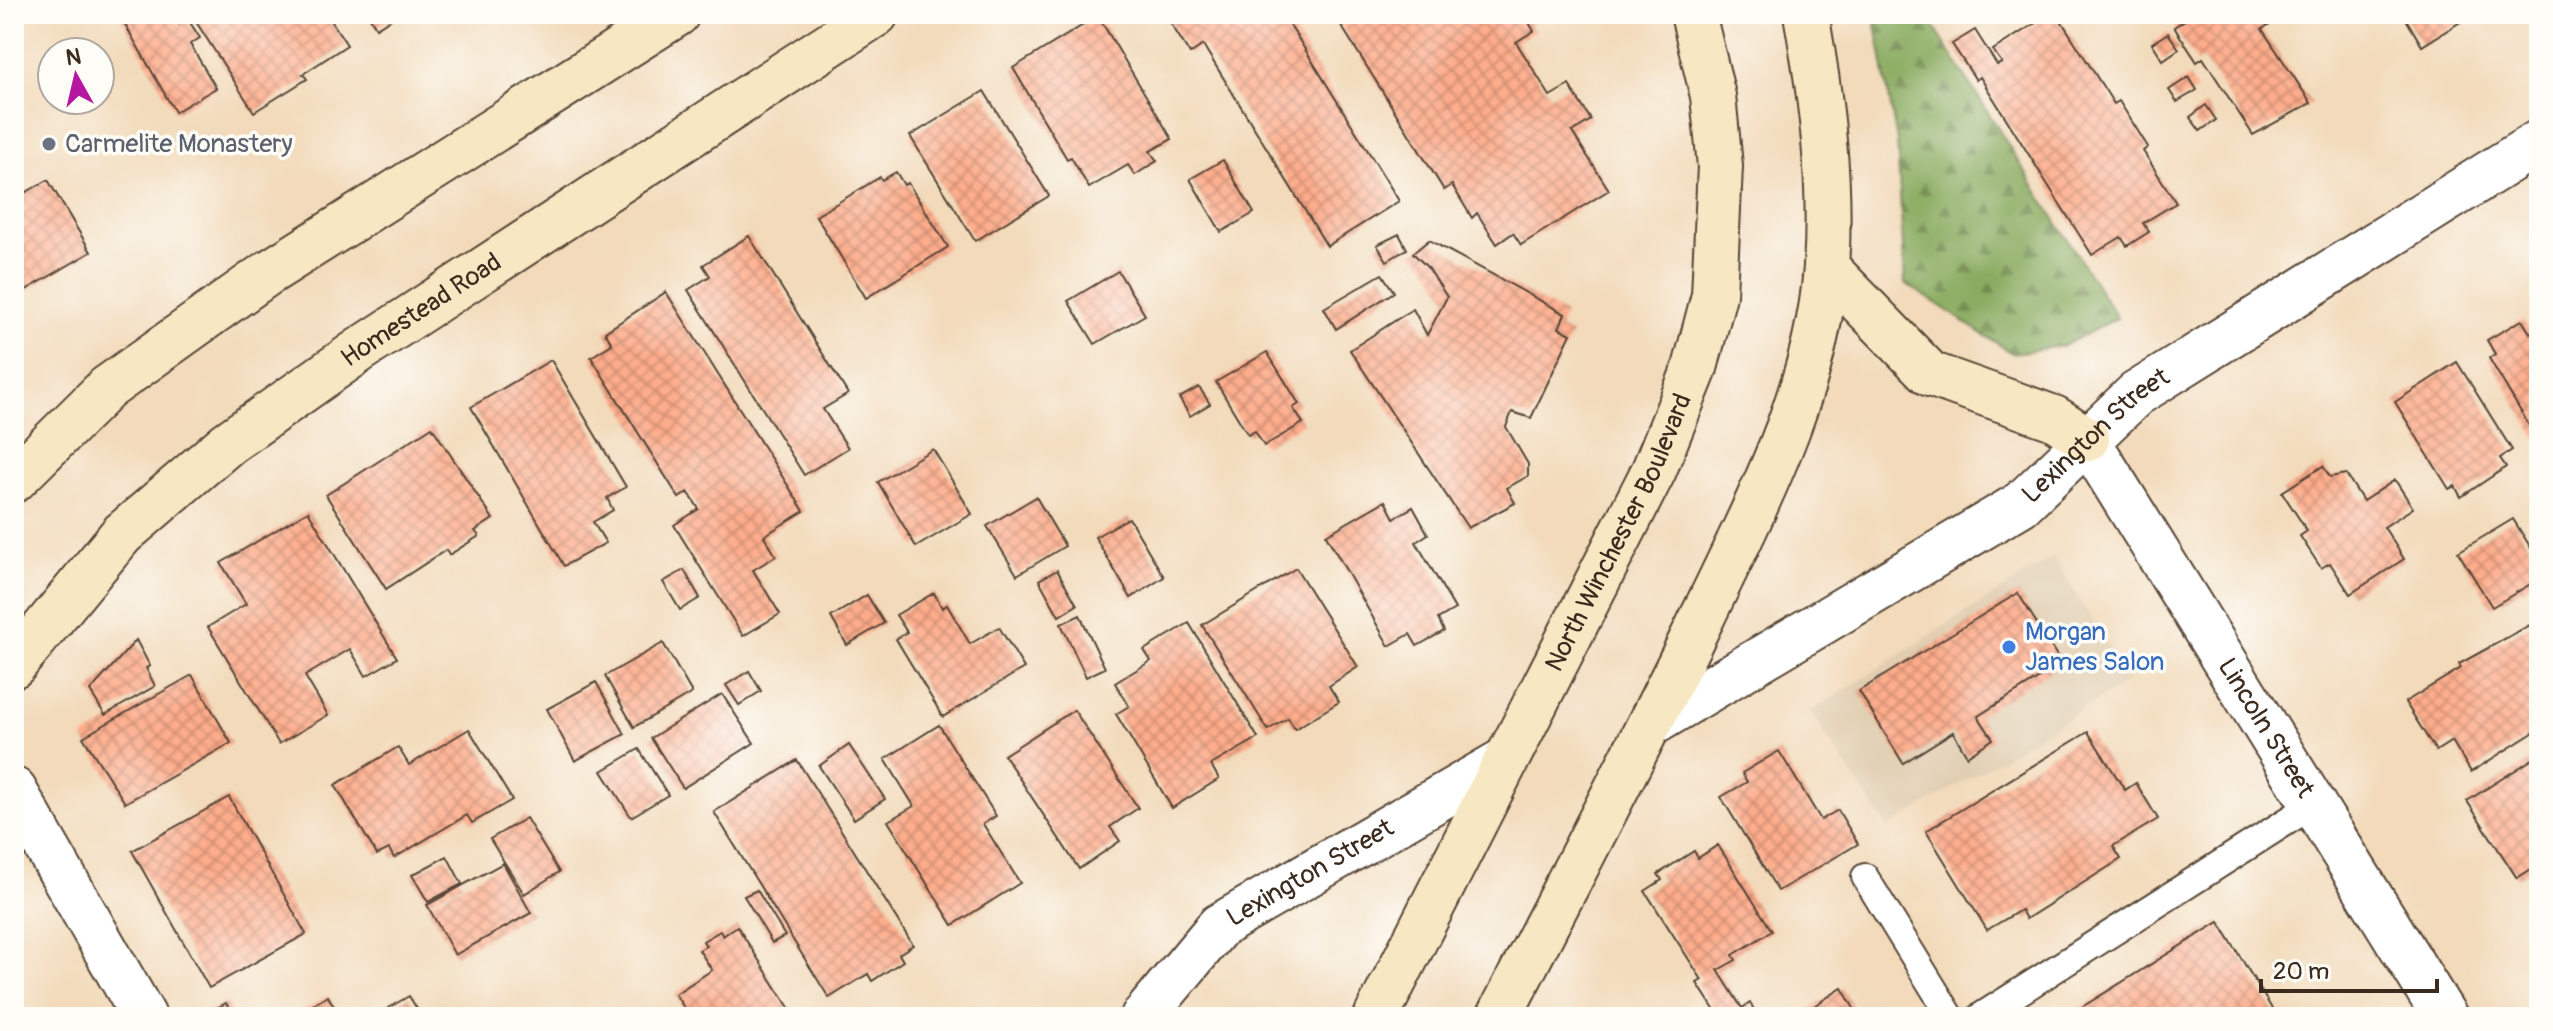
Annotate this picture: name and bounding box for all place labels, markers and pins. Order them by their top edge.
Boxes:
place label: Carmelite Monastery [65,128,293,160]
marker: Carmelite Monastery [40,135,58,153]
place label: Morgan James Salon [2025,616,2165,678]
marker: Morgan James Salon [2000,638,2018,656]

